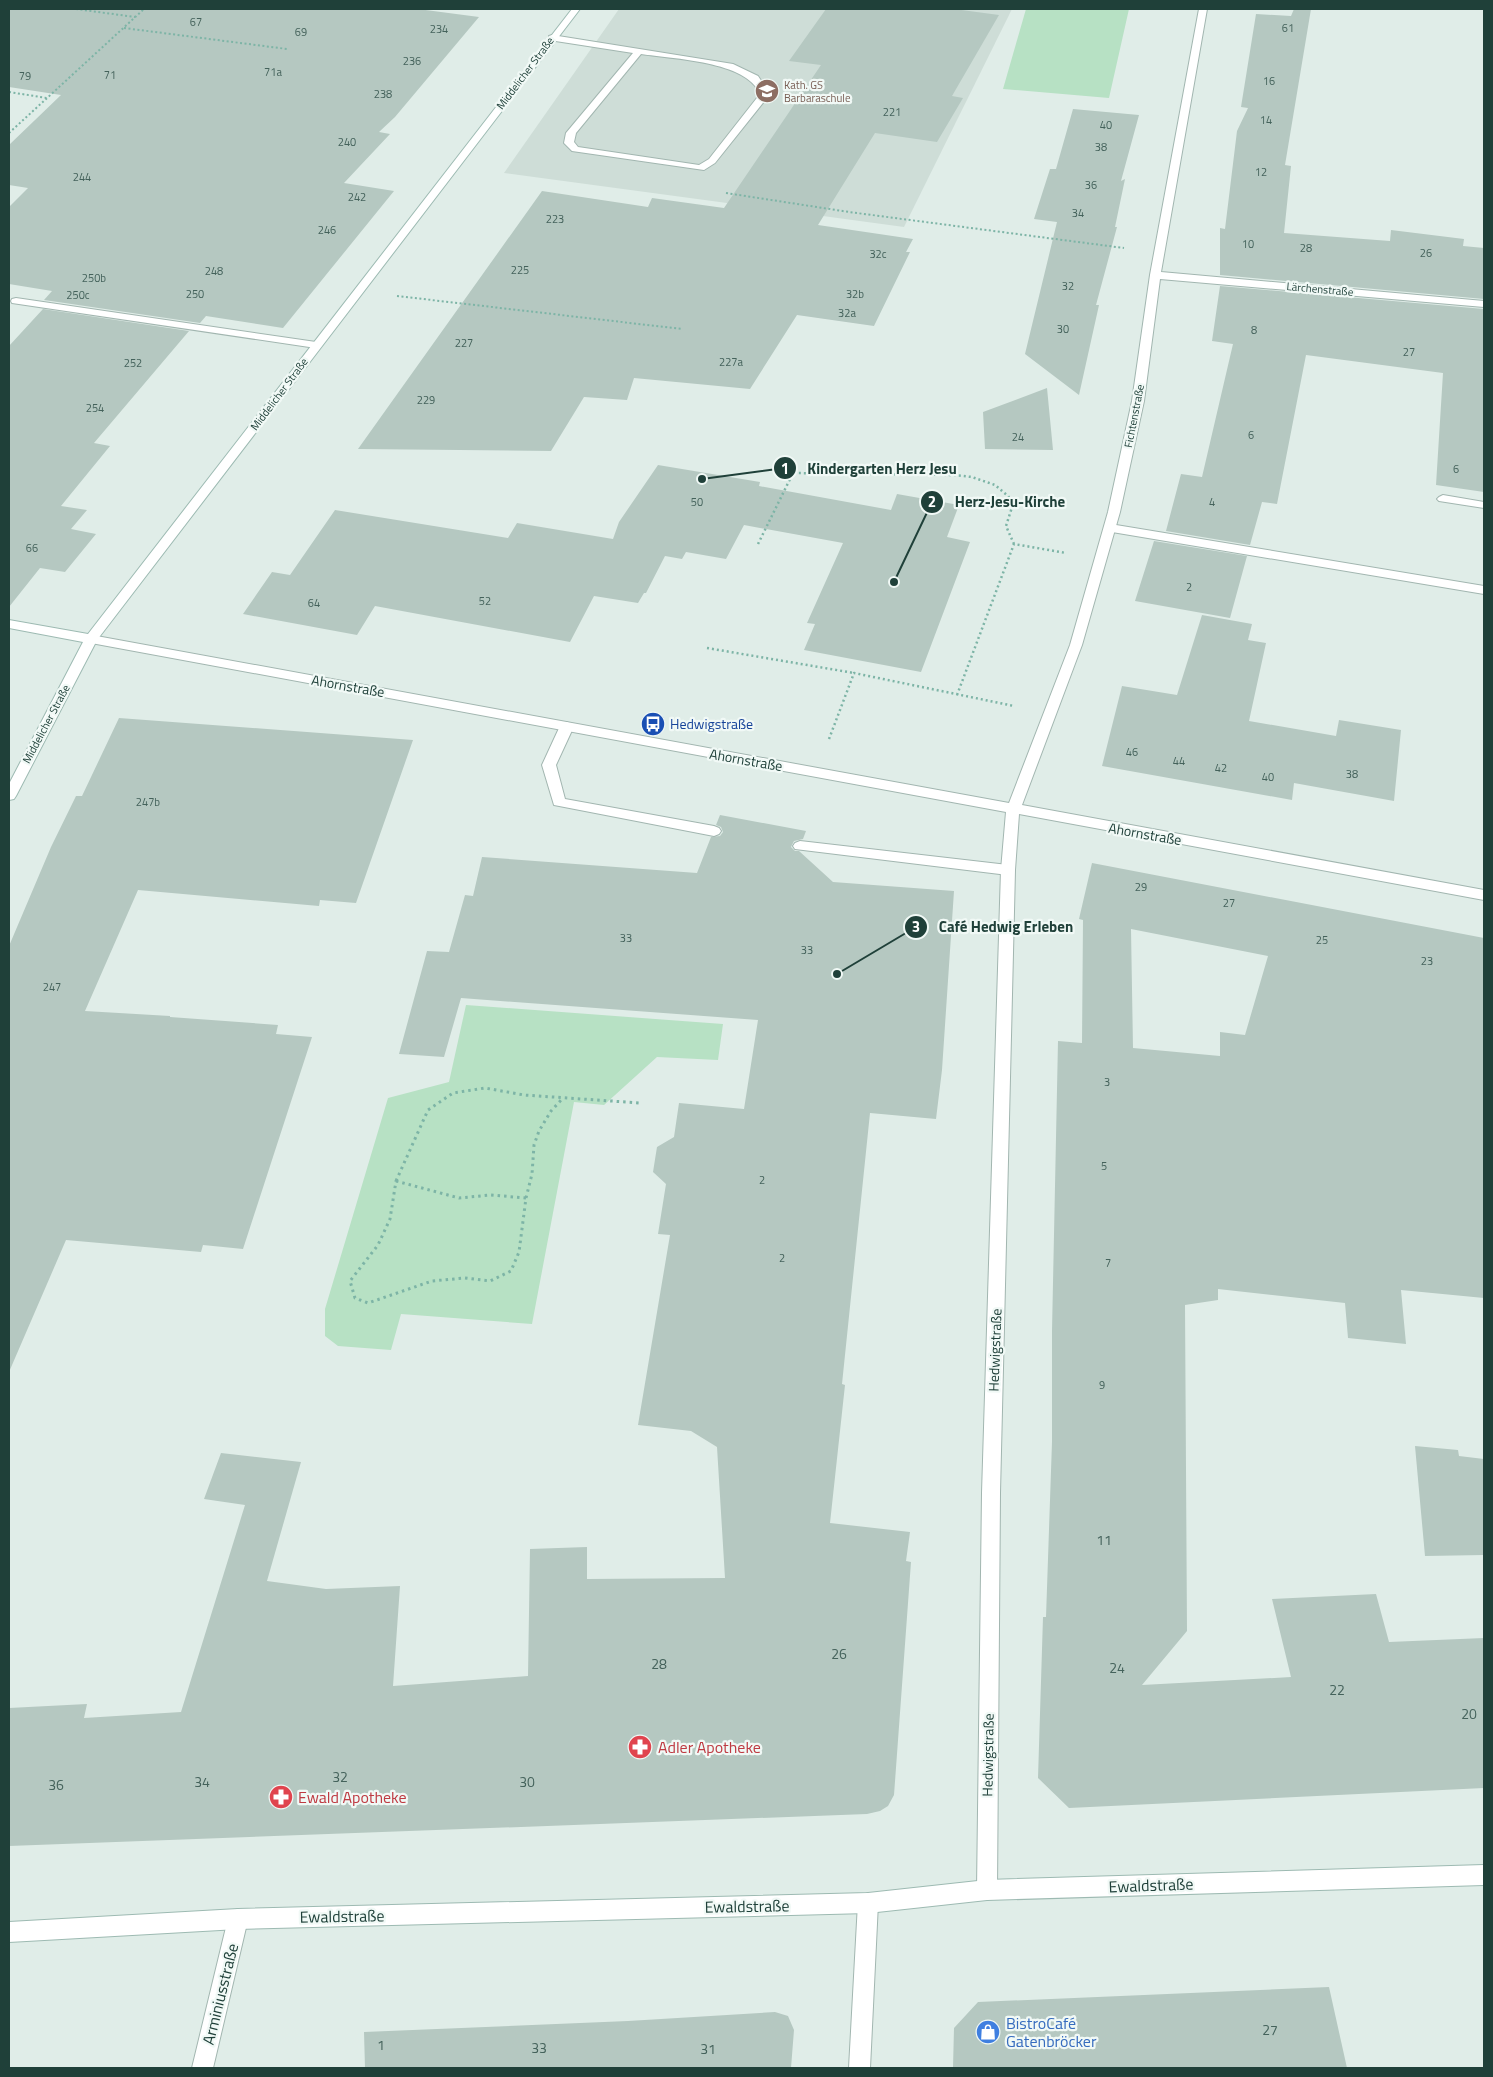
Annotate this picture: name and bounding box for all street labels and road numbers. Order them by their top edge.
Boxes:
street label: Middelicher Straße [492,33,558,113]
street label: Lärchenstraße [1286,278,1354,300]
street label: Middelicher Straße [246,354,312,434]
street label: Fichtenstraße [1120,382,1148,449]
street label: Ahornstraße [310,669,386,702]
street label: Middelicher Straße [18,681,74,766]
street label: Ahornstraße [708,743,784,776]
street label: Ahornstraße [1107,817,1183,850]
street label: Hedwigstraße [983,1308,1006,1392]
street label: Hedwigstraße [976,1713,999,1797]
street label: Ewaldstraße [1108,1872,1194,1898]
street label: Ewaldstraße [704,1893,790,1919]
street label: Ewaldstraße [299,1903,385,1929]
street label: Arminiusstraße [196,1941,244,2047]

